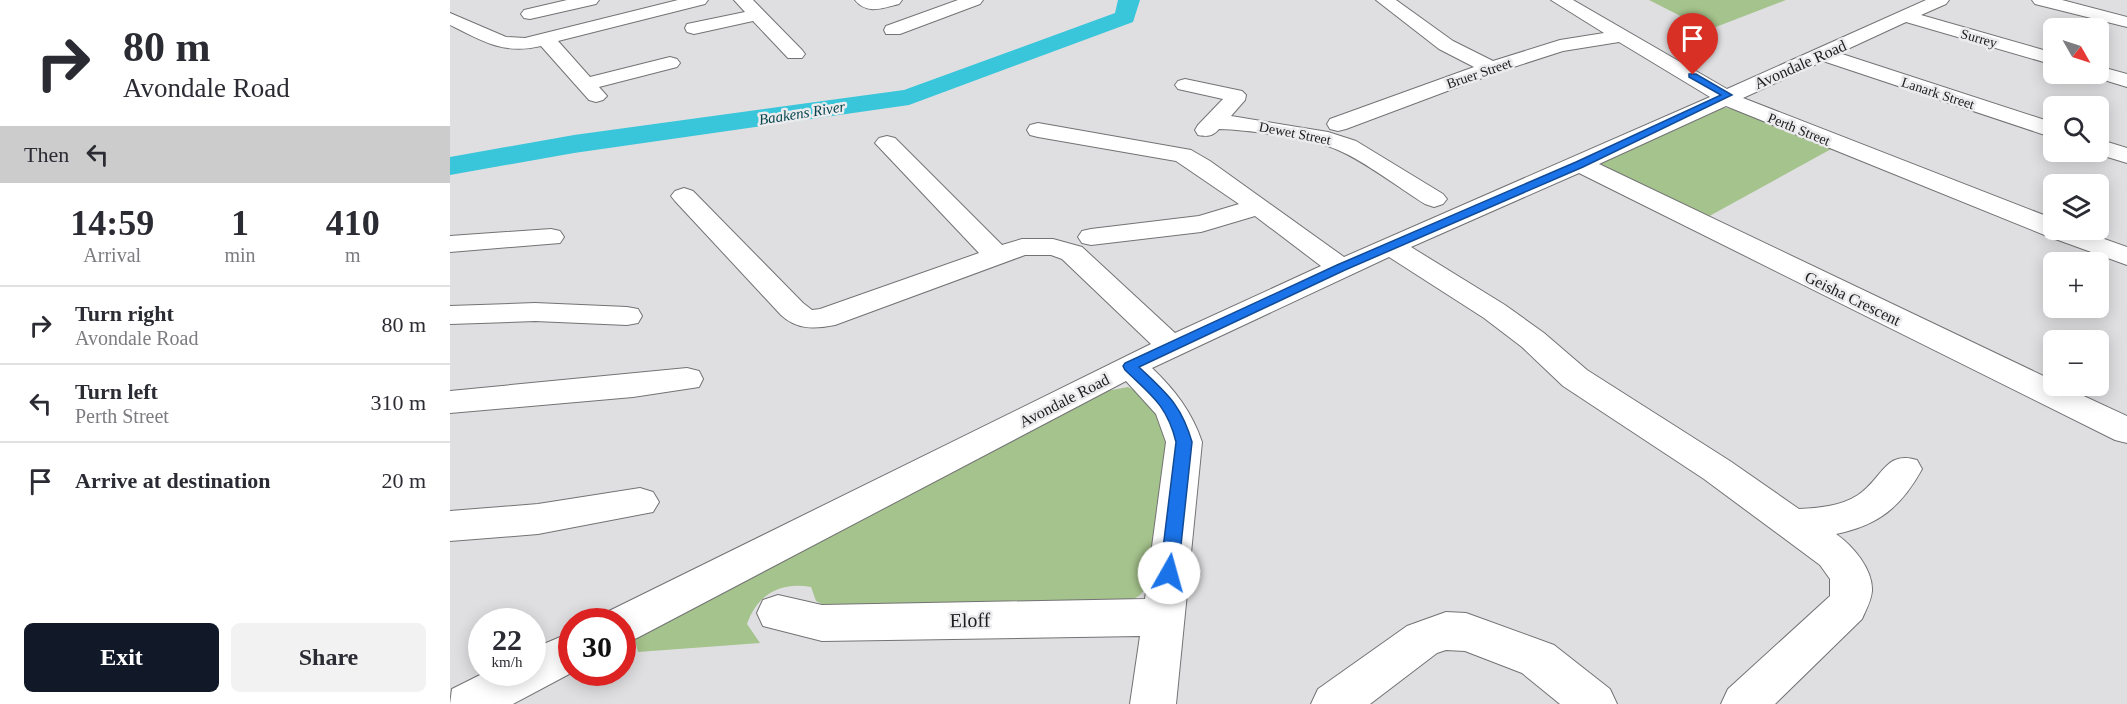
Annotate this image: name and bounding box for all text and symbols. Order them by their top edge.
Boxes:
pin [1667,13,1718,75]
north arrow [2043,18,2109,84]
map controls [2043,18,2109,396]
icon: arrive [1676,22,1709,55]
icon: right [24,24,102,102]
text: 80 m [123,24,211,70]
street label: Surrey [1959,26,1999,51]
street label: Avondale Road [1752,37,1849,92]
street label: Bruer Street [1445,55,1514,92]
text: Avondale Road [123,73,290,103]
street label: Lanark Street [1899,75,1976,112]
button: search [2043,96,2109,162]
water label: Baakens River [758,98,846,128]
street label: Perth Street [1766,110,1832,149]
street label: Dewet Street [1258,119,1332,148]
icon: left [81,138,114,171]
text: Then [24,142,69,167]
button: layers [2043,174,2109,240]
text: 14:59 [70,203,154,243]
text: 1 [231,203,249,243]
text: 410 [326,203,380,243]
text: Arrival [83,244,141,266]
text: min [224,244,256,266]
text: m [345,244,361,266]
button: + [2043,252,2109,318]
street label: Geisha Crescent [1802,268,1904,329]
text: Turn right [75,301,174,326]
icon: right [24,309,57,342]
text: 80 m [381,312,426,337]
text: Avondale Road [75,327,199,349]
button: − [2043,330,2109,396]
street label: Avondale Road [1016,370,1112,430]
text: Turn left [75,379,158,404]
icon: left [24,387,57,420]
text: 310 m [370,390,426,415]
text: Perth Street [75,405,169,427]
icon: arrive [24,465,57,498]
text: Arrive at destination [75,468,271,493]
text: 20 m [381,468,426,493]
position arrow [1137,541,1201,605]
speed limit sign: 30 [558,608,636,686]
street label: Eloff [949,609,991,631]
button: Exit [24,623,219,692]
button: Share [231,623,426,692]
text: 22 [492,623,522,656]
text: km/h [492,654,522,670]

